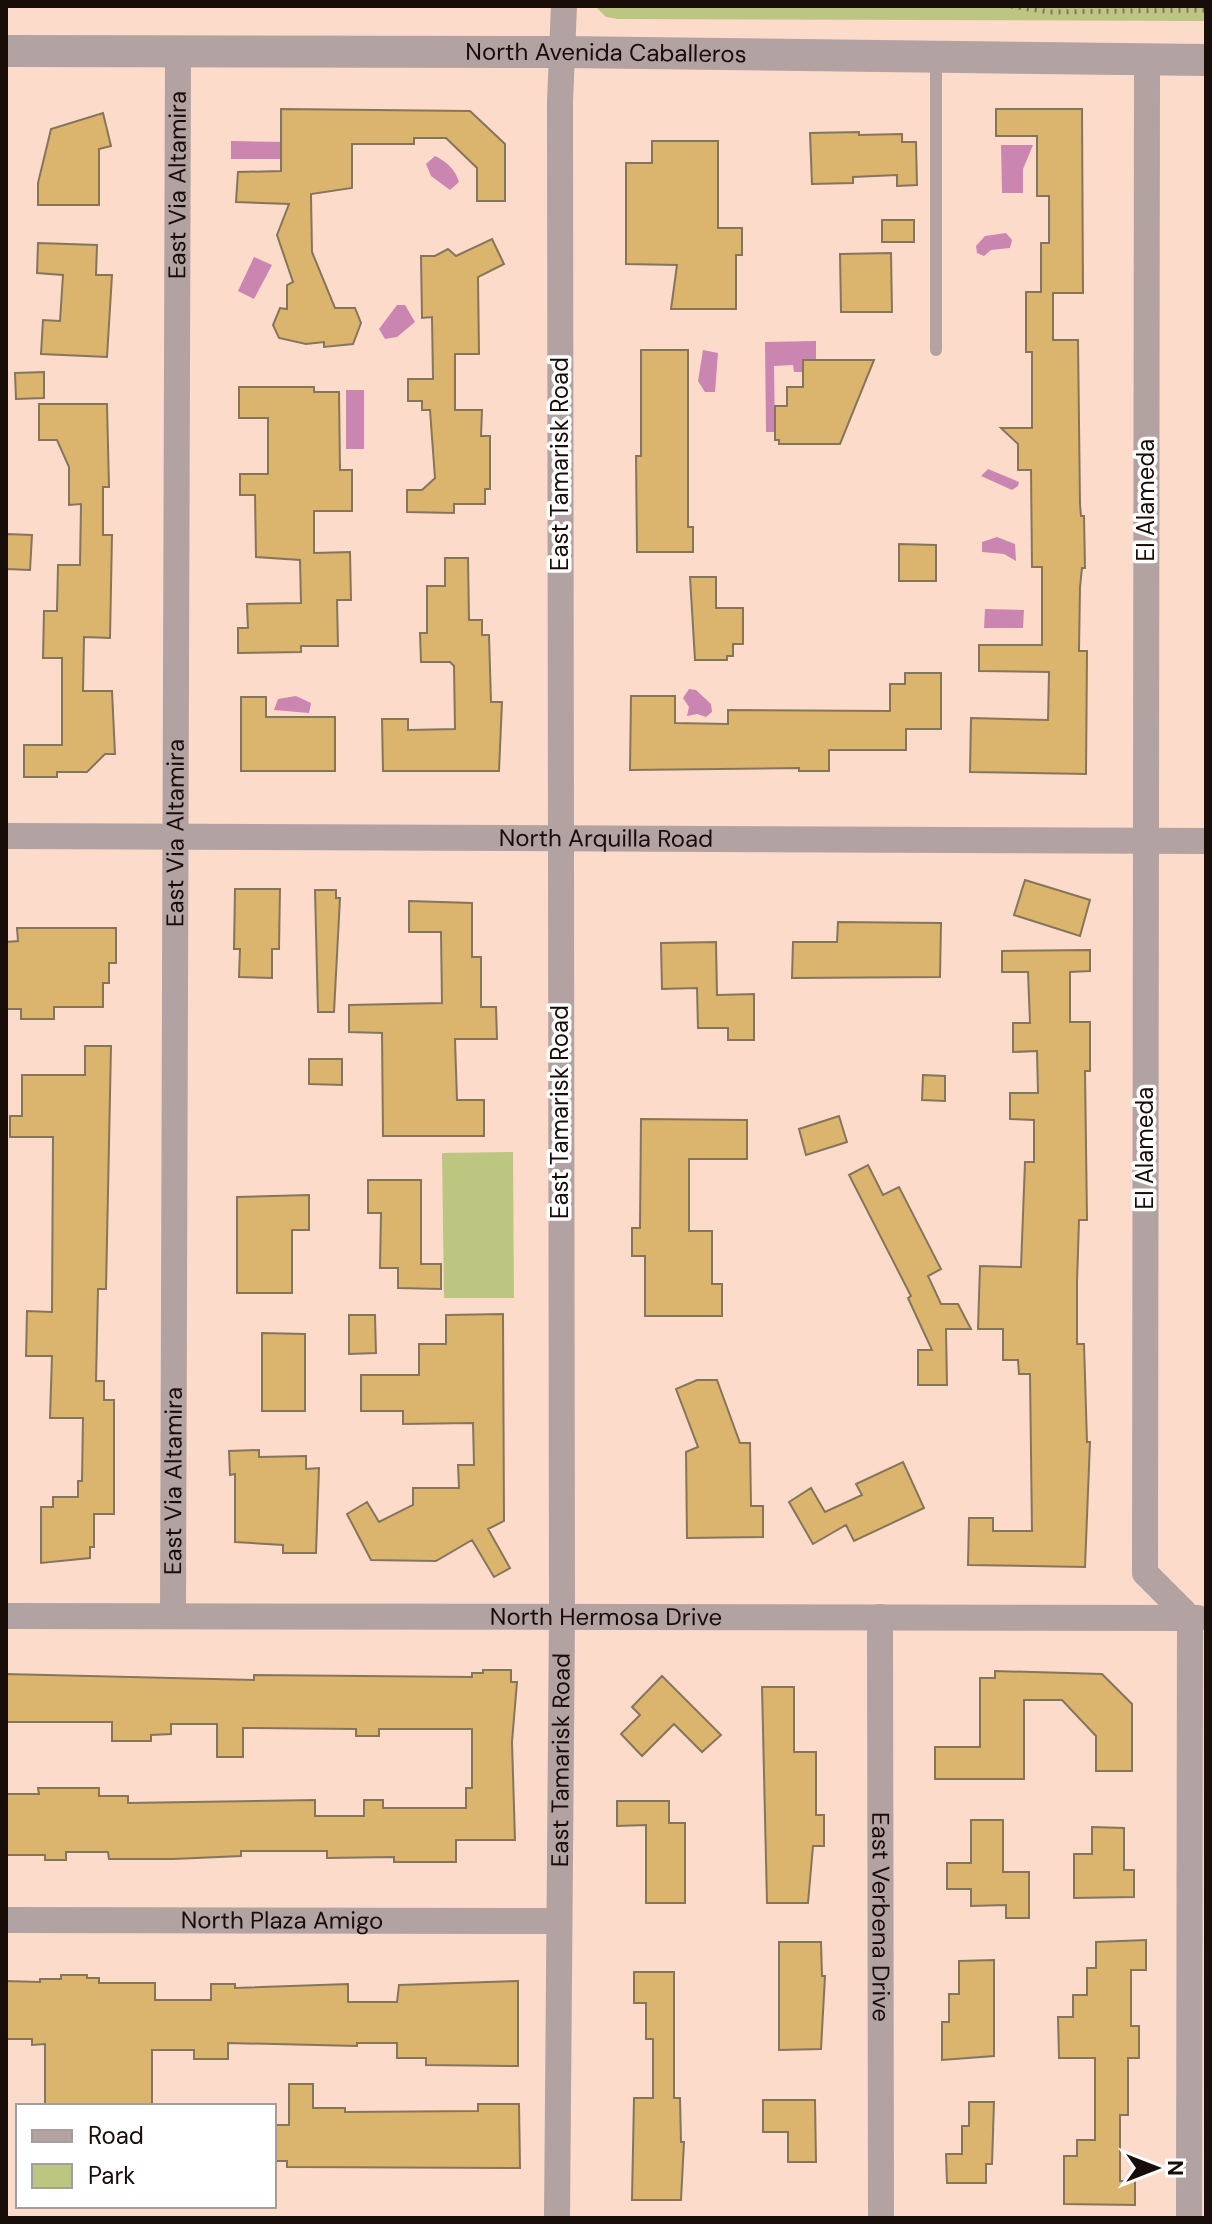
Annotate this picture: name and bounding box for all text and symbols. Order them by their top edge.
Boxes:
street label: North Avenida Caballeros [465,36,747,69]
street label: East Via Altamira [161,91,193,279]
street label: East Tamarisk Road [544,357,575,571]
street label: El Alameda [1130,439,1161,561]
street label: East Via Altamira [159,739,191,927]
street label: North Arquilla Road [499,822,713,854]
street label: East Tamarisk Road [544,1005,575,1219]
street label: El Alameda [1129,1087,1160,1209]
street label: East Via Altamira [157,1387,189,1575]
street label: North Hermosa Drive [490,1601,722,1632]
street label: East Tamarisk Road [544,1653,577,1867]
street label: East Verbena Drive [865,1812,897,2022]
street label: North Plaza Amigo [181,1904,383,1936]
legend [16,2104,276,2208]
text: Road [88,2120,144,2151]
north arrow [1116,2128,1196,2208]
text: Park [88,2160,135,2191]
text: N [1161,2160,1190,2176]

